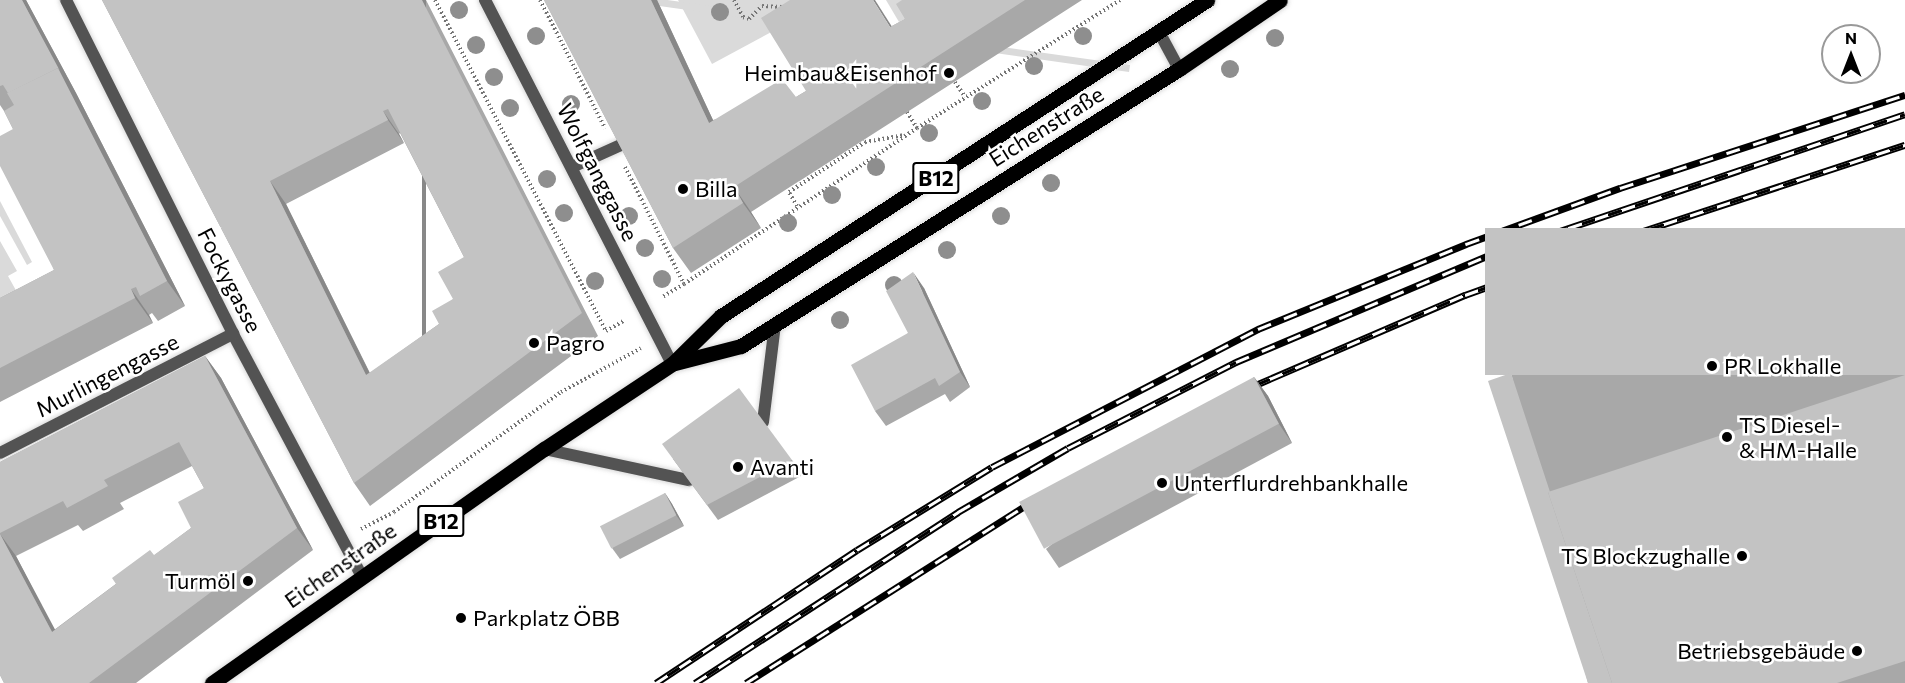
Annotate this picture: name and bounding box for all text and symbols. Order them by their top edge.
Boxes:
north arrow [1821,24,1881,84]
text: N [1845,28,1857,47]
place label: Heimbau&Eisenhof [744,60,937,86]
marker: Heimbau&Eisenhof [942,66,956,80]
street label: Eichenstraße [984,80,1108,172]
street label: Wolfganggasse [552,99,644,245]
road number: B12 [912,160,960,196]
place label: Billa [695,176,738,202]
marker: Billa [676,182,690,196]
street label: Fockygasse [192,223,268,337]
street label: Murlingengasse [31,328,183,422]
place label: Pagro [546,330,605,356]
marker: Pagro [527,336,541,350]
place label: PR Lokhalle [1724,353,1841,379]
marker: PR Lokhalle [1705,359,1719,373]
place label: TS Diesel- & HM-Halle [1739,411,1857,463]
marker: TS Diesel- & HM-Halle [1720,430,1734,444]
place label: Avanti [750,454,814,480]
marker: Avanti [731,460,745,474]
place label: Unterflurdrehbankhalle [1174,470,1408,496]
marker: Unterflurdrehbankhalle [1155,476,1169,490]
road number: B12 [417,503,465,539]
street label: Eichenstraße [279,517,401,613]
place label: TS Blockzughalle [1561,543,1730,569]
marker: TS Blockzughalle [1735,549,1749,563]
place label: Turmöl [165,568,236,594]
marker: Turmöl [241,574,255,588]
place label: Parkplatz ÖBB [473,605,620,631]
marker: Parkplatz ÖBB [454,611,468,625]
place label: Betriebsgebäude [1677,638,1845,664]
marker: Betriebsgebäude [1850,644,1864,658]

